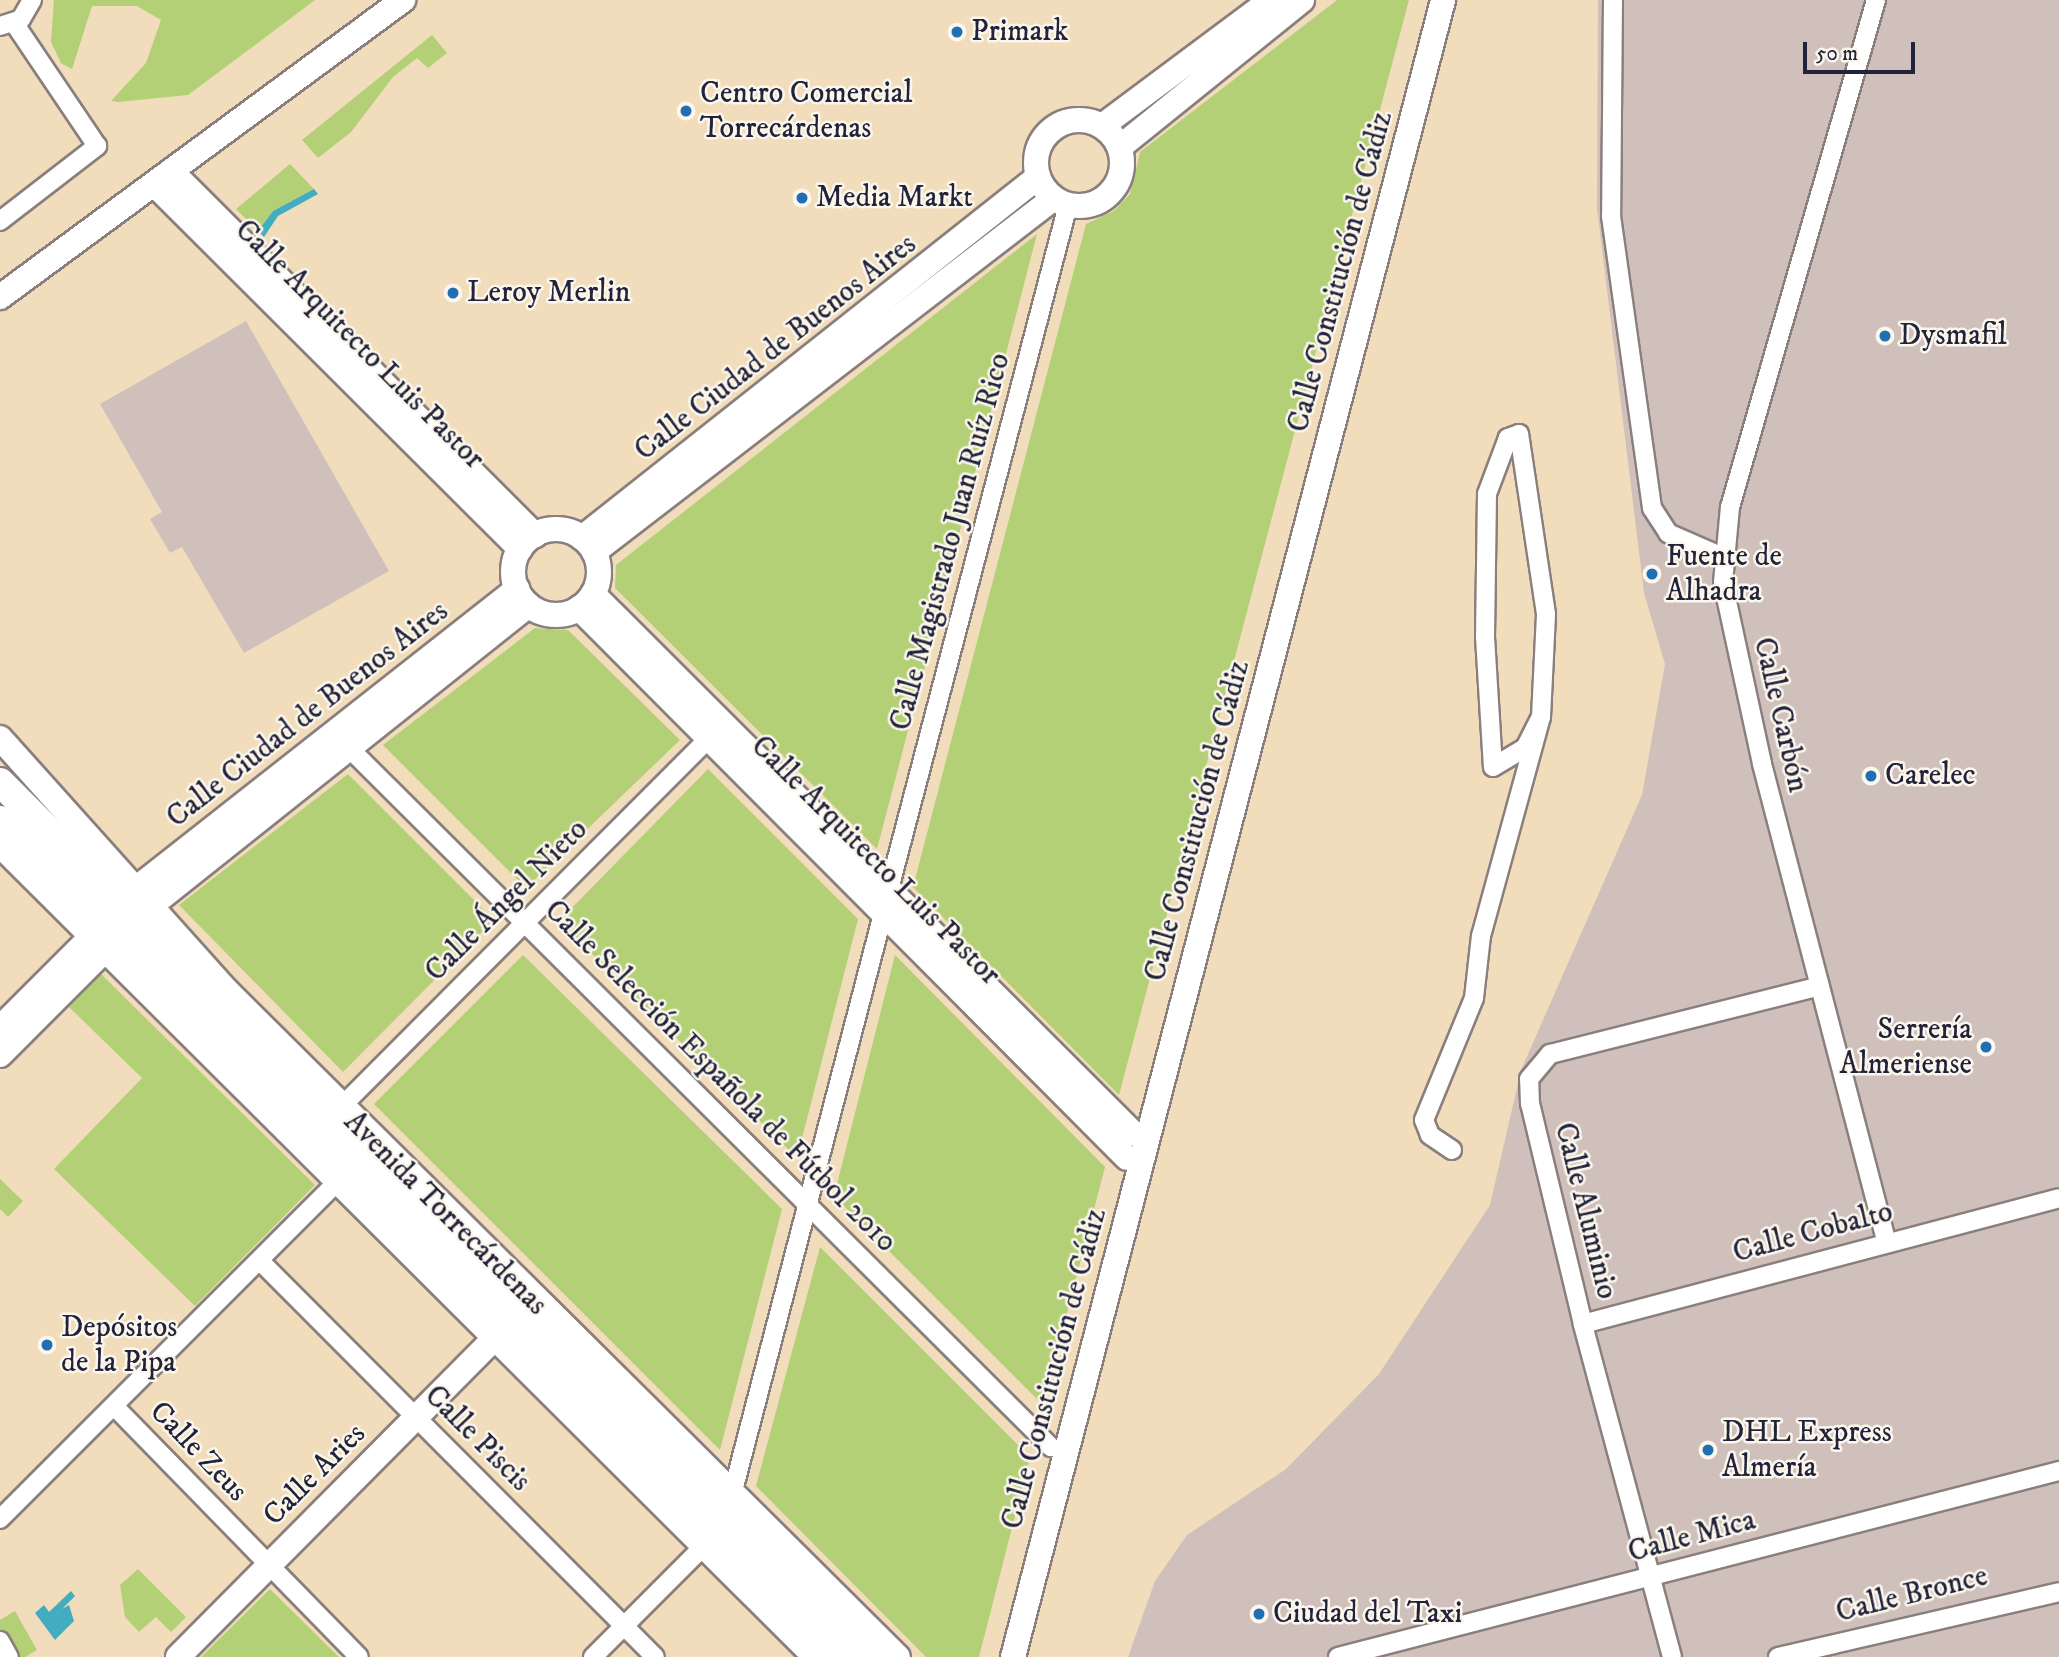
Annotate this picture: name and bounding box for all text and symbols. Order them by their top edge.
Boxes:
place label: Primark [971,14,1068,50]
marker: Primark [949,24,965,40]
scale bar [1807,28,1919,72]
text: 50 m [1816,41,1858,67]
place label: Centro Comercial Torrecárdenas [700,76,913,146]
marker: Centro Comercial Torrecárdenas [678,103,694,119]
street label: Calle Constitución de Cádiz [1281,108,1401,436]
place label: Media Markt [816,180,973,216]
marker: Media Markt [794,190,810,206]
street label: Calle Arquitecto Luis Pastor [227,213,491,477]
street label: Calle Ciudad de Buenos Aires [628,227,924,469]
place label: Leroy Merlin [467,275,630,311]
marker: Leroy Merlin [445,285,461,301]
place label: Dysmafil [1899,318,2007,354]
marker: Dysmafil [1877,328,1893,344]
street label: Calle Magistrado Juan Ruíz Rico [883,349,1019,735]
place label: Fuente de Alhadra [1666,539,1782,610]
marker: Fuente de Alhadra [1644,566,1660,582]
street label: Calle Ciudad de Buenos Aires [160,594,456,836]
street label: Calle Carbón [1745,634,1815,796]
street label: Calle Constitución de Cádiz [1138,657,1258,985]
street label: Calle Arquitecto Luis Pastor [743,729,1007,993]
place label: Carelec [1885,758,1976,794]
marker: Carelec [1863,768,1879,784]
street label: Calle Ángel Nieto [418,812,596,990]
street label: Calle Selección Española de Fútbol 2010 [536,893,904,1261]
place label: Serrería Almeriense [1840,1012,1972,1082]
marker: Serrería Almeriense [1978,1039,1994,1055]
street label: Avenida Torrecárdenas [336,1105,554,1323]
street label: Calle Aluminio [1546,1119,1624,1303]
street label: Calle Cobalto [1729,1194,1897,1272]
street label: Calle Constitución de Cádiz [995,1205,1115,1533]
place label: Depósitos de la Pipa [61,1310,177,1380]
marker: Depósitos de la Pipa [39,1337,55,1353]
street label: Calle Piscis [416,1378,538,1500]
street label: Calle Zeus [141,1394,255,1510]
place label: DHL Express Almería [1722,1415,1892,1486]
street label: Calle Aries [256,1416,374,1534]
marker: DHL Express Almería [1700,1442,1716,1458]
street label: Calle Mica [1624,1503,1760,1571]
street label: Calle Bronce [1832,1559,1992,1631]
place label: Ciudad del Taxi [1273,1596,1462,1632]
marker: Ciudad del Taxi [1251,1606,1267,1622]

